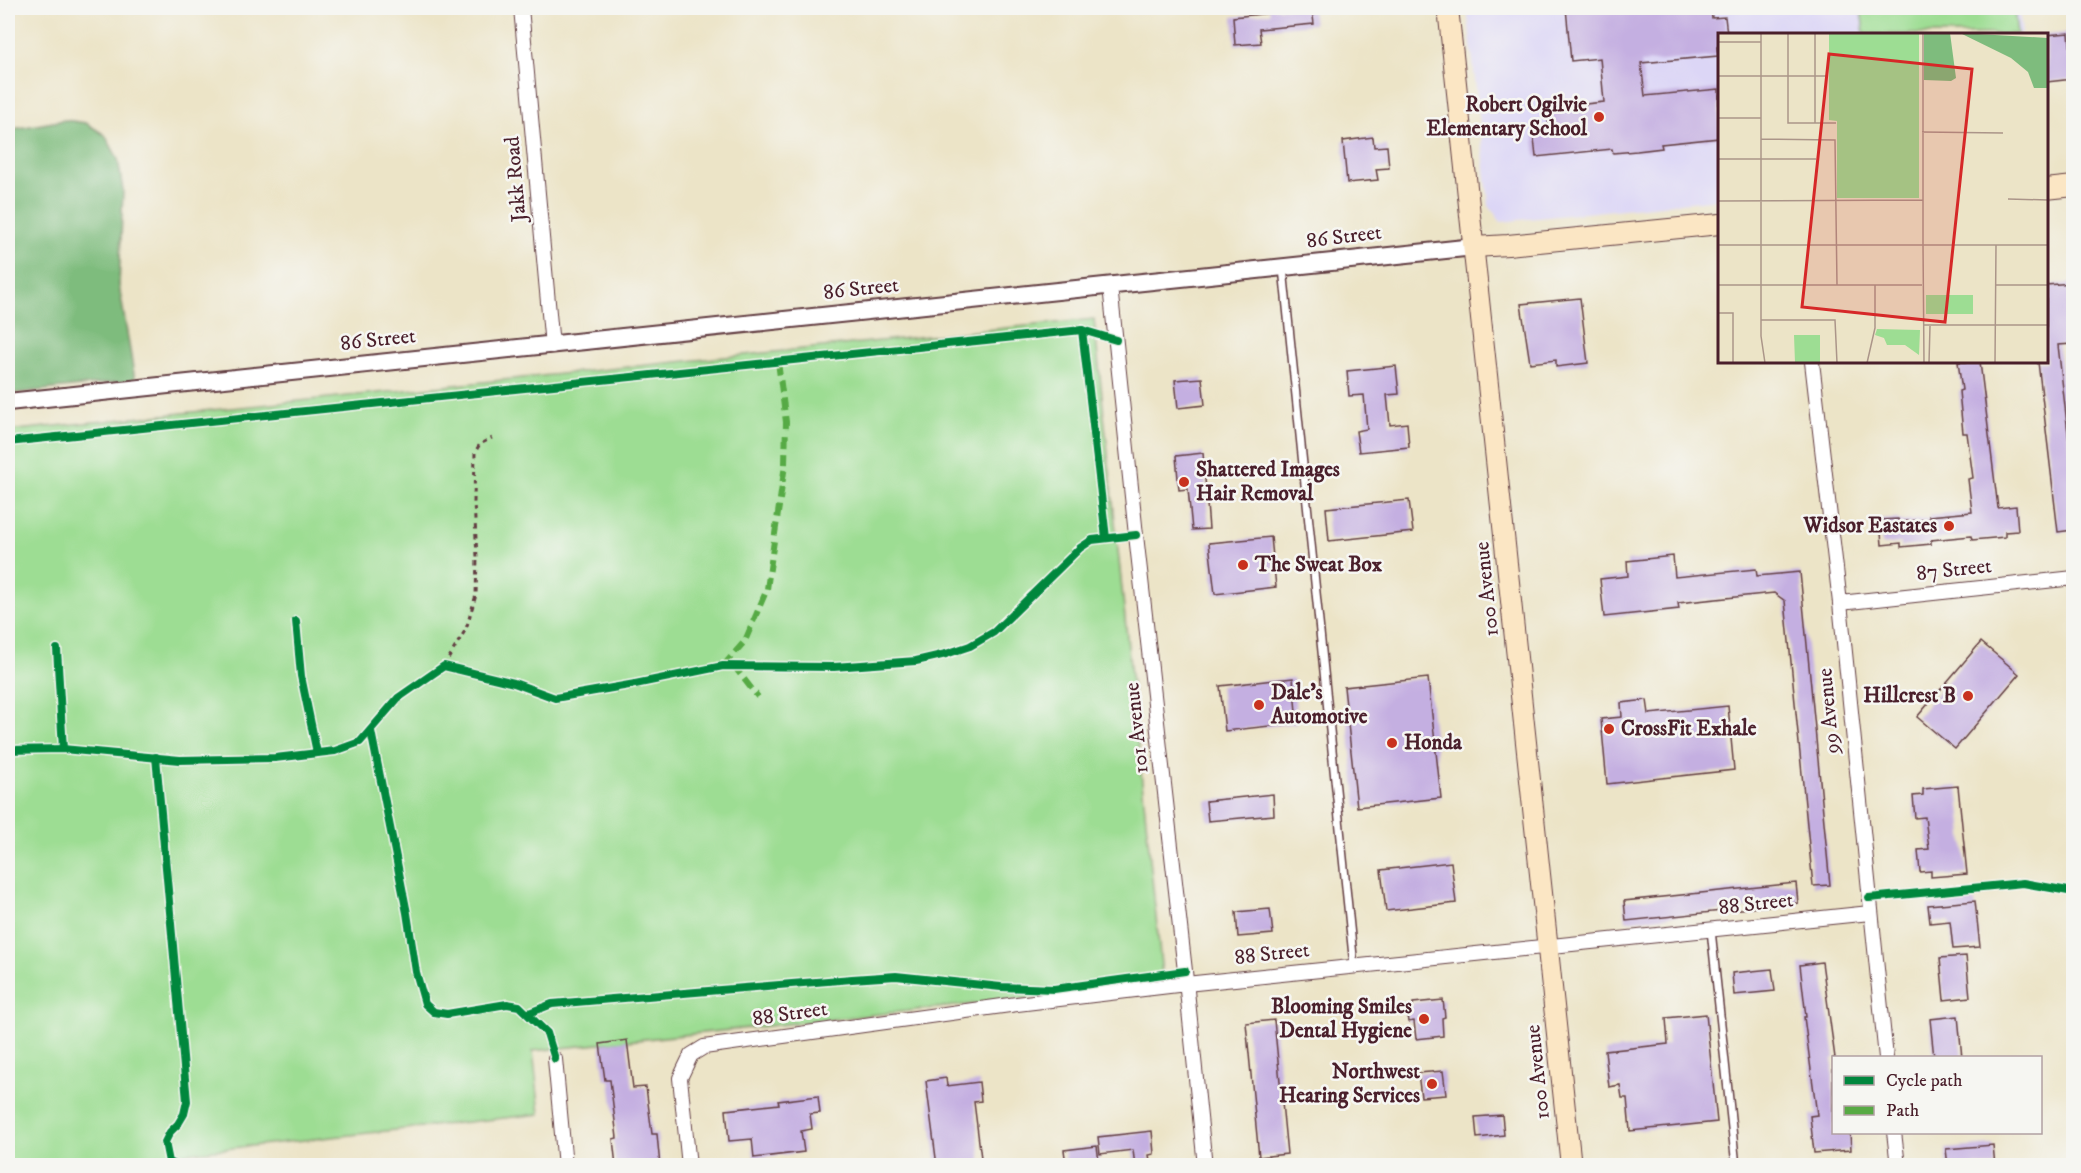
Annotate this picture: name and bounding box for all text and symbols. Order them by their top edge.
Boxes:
inset map [1718,33,2048,363]
place label: Robert Ogilvie Elementary School [1426,92,1588,142]
marker: Robert Ogilvie Elementary School [1592,110,1606,124]
street label: Jakk Road [499,135,533,225]
street label: 86 Street [1305,219,1383,255]
street label: 86 Street [822,272,900,306]
street label: 86 Street [339,323,417,357]
place label: Shattered Images Hair Removal [1196,457,1340,507]
marker: Shattered Images Hair Removal [1177,475,1191,489]
place label: Widsor Eastates [1803,513,1937,539]
marker: Widsor Eastates [1942,519,1956,533]
street label: 100 Avenue [1469,540,1505,638]
place label: The Sweat Box [1254,552,1383,578]
street label: 87 Street [1915,553,1993,587]
marker: The Sweat Box [1236,558,1250,572]
street label: 99 Avenue [1812,667,1846,756]
place label: Dale's Automotive [1270,680,1368,730]
street label: 101 Avenue [1119,681,1155,775]
place label: Hillcrest B [1863,683,1956,709]
marker: Hillcrest B [1961,689,1975,703]
marker: Dale's Automotive [1252,698,1266,712]
place label: CrossFit Exhale [1621,716,1757,742]
marker: CrossFit Exhale [1602,722,1616,736]
place label: Honda [1404,730,1463,756]
marker: Honda [1385,736,1399,750]
street label: 88 Street [1717,887,1795,921]
street label: 88 Street [1233,937,1311,971]
place label: Blooming Smiles Dental Hygiene [1271,994,1412,1044]
street label: 88 Street [751,996,829,1032]
marker: Blooming Smiles Dental Hygiene [1417,1012,1431,1026]
street label: 100 Avenue [1520,1023,1556,1121]
legend [1832,1056,2042,1134]
place label: Northwest Hearing Services [1279,1059,1420,1109]
text: Cycle path [1886,1070,1963,1092]
marker: Northwest Hearing Services [1425,1077,1439,1091]
text: Path [1886,1100,1920,1122]

